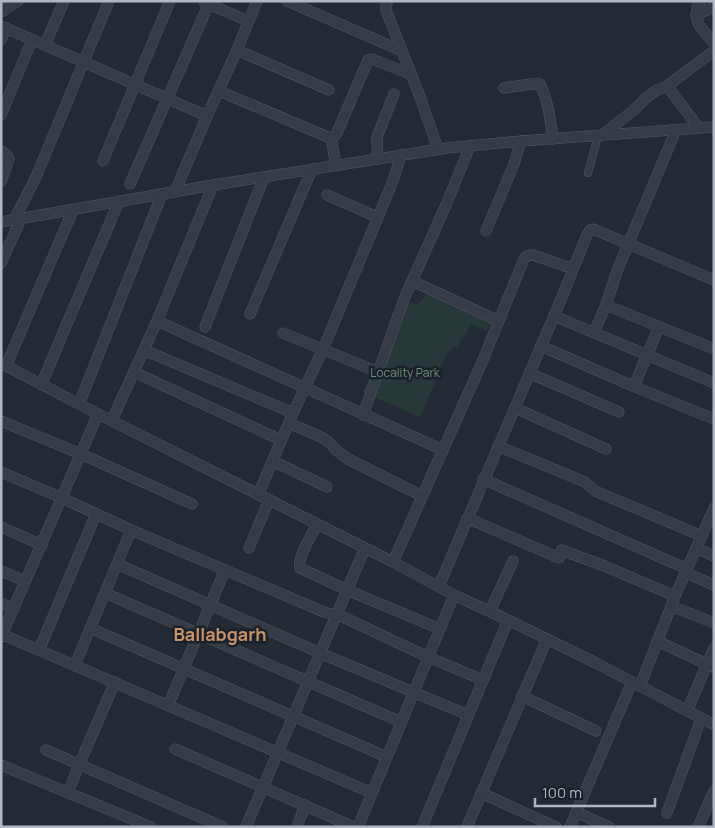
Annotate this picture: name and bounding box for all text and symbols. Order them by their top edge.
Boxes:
park label: Locality Park [370,364,441,381]
district label: Ballabgarh [173,622,267,646]
scale bar [535,776,655,808]
text: 100 m [542,782,582,803]

